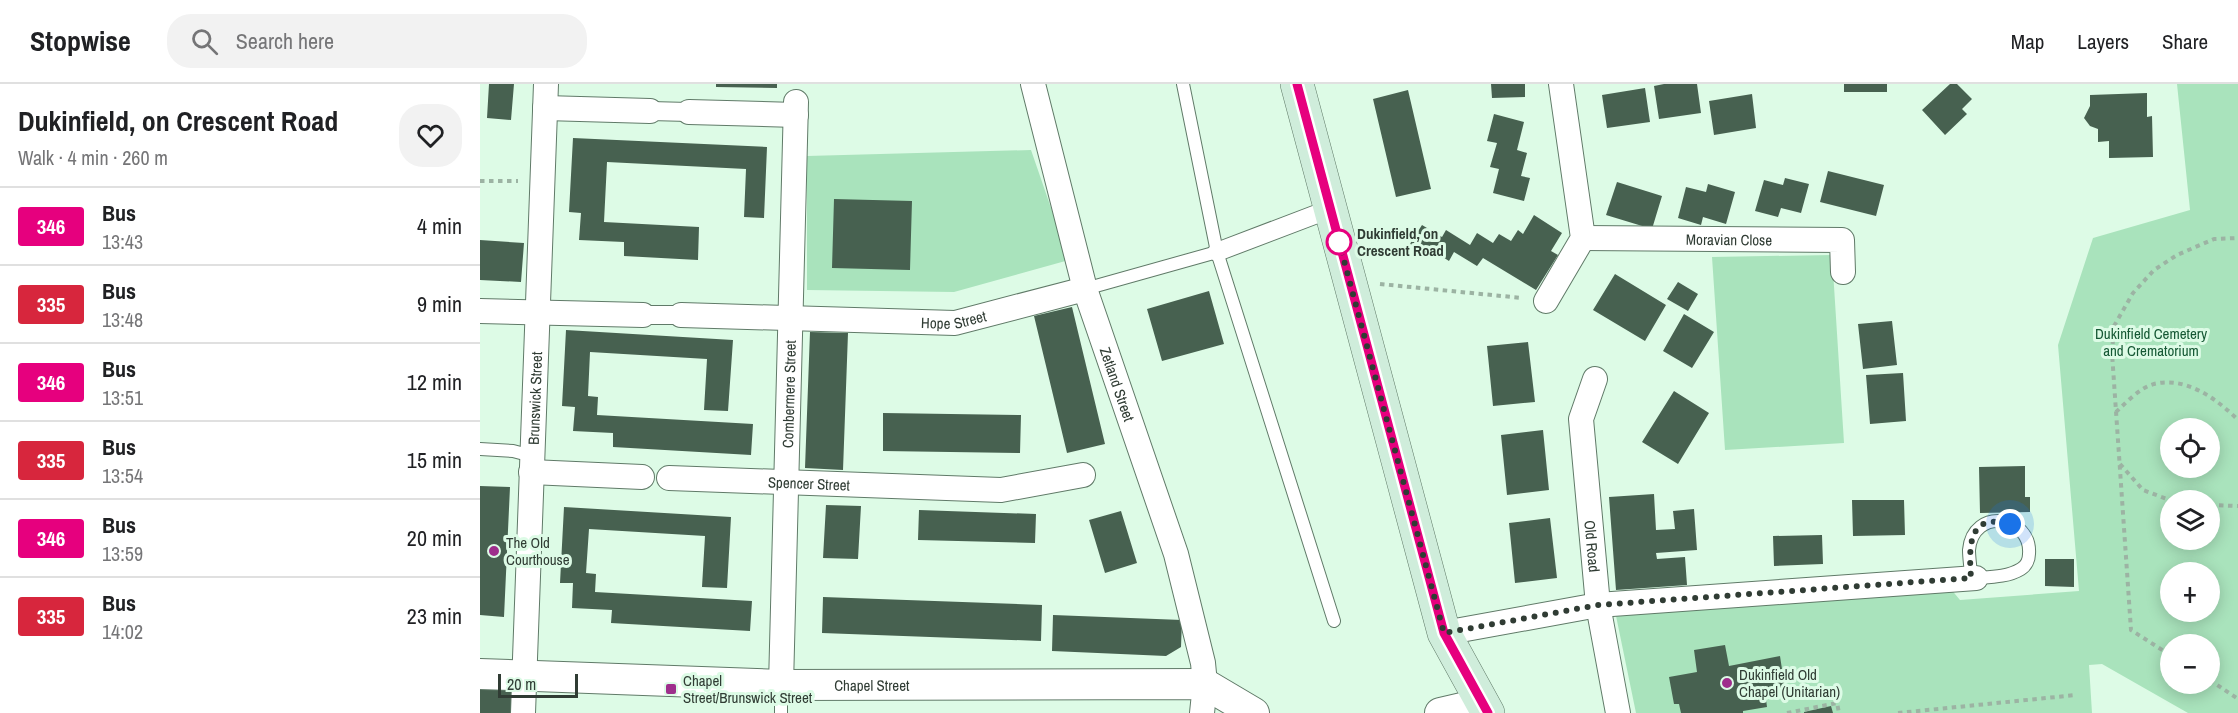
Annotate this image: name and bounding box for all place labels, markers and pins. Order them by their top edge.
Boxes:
place label: Dukinfield, on Crescent Road [1357,223,1444,261]
marker: Dukinfield, on Crescent Road [1326,229,1352,255]
place label: The Old Courthouse [506,532,570,570]
marker: The Old Courthouse [487,544,501,558]
place label: Dukinfield Old Chapel (Unitarian) [1739,664,1840,702]
place label: Chapel Street/Brunswick Street [683,670,813,708]
marker: Dukinfield Old Chapel (Unitarian) [1720,676,1734,690]
marker: Chapel Street/Brunswick Street [664,682,678,696]

